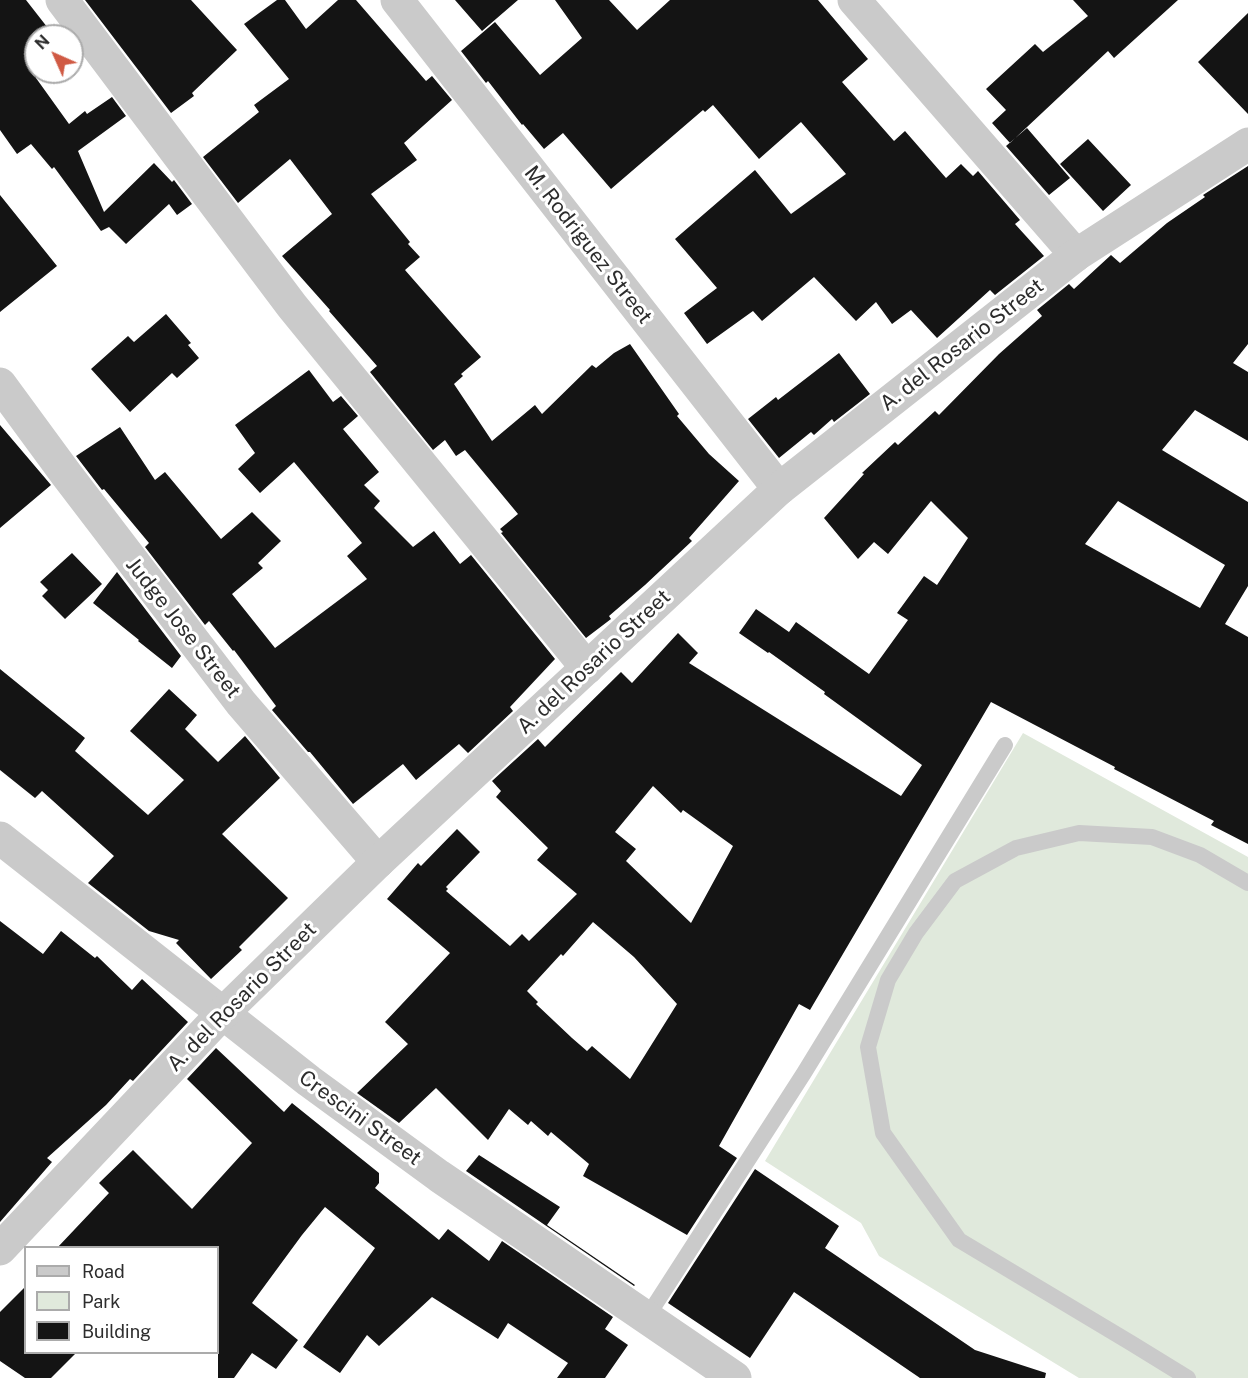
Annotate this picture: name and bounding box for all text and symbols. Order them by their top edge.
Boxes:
north arrow [24,24,84,84]
text: N [31,31,53,53]
street label: M. Rodriguez Street [519,161,657,329]
street label: A. del Rosario Street [875,273,1049,417]
street label: Judge Jose Street [120,553,246,703]
street label: A. del Rosario Street [512,584,676,740]
street label: A. del Rosario Street [162,917,322,1077]
street label: Crescini Street [294,1065,426,1171]
legend [24,1246,219,1354]
text: Road [82,1261,125,1282]
text: Park [82,1291,120,1312]
text: Building [82,1321,151,1342]

